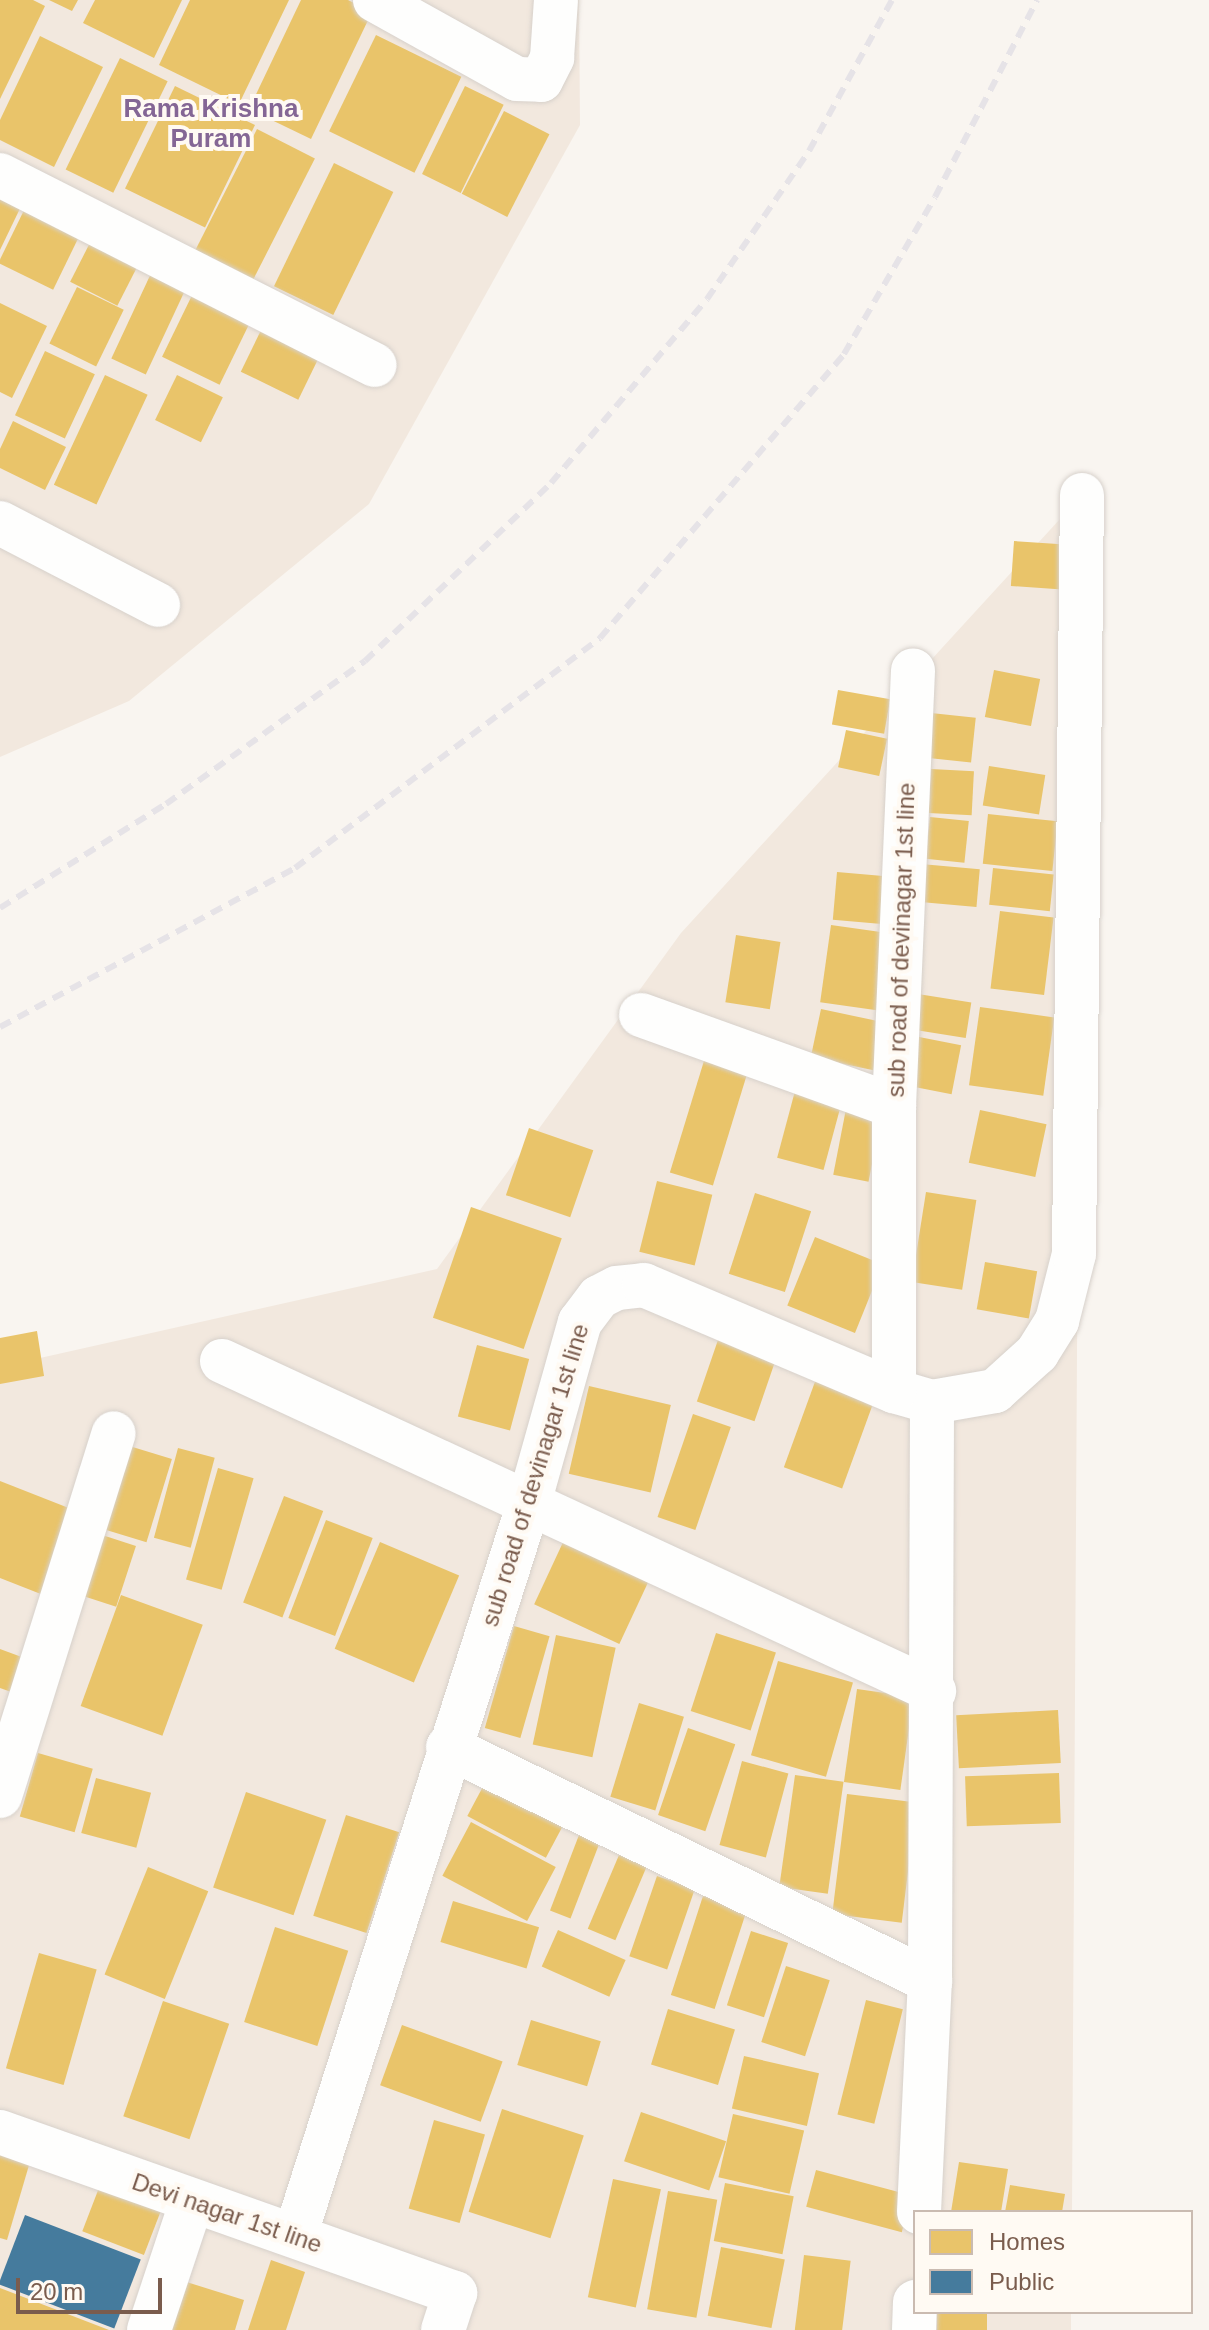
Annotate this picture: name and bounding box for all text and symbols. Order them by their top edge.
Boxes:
district label: Rama Krishna Puram [124,93,298,154]
street label: sub road of devinagar 1st line [881,782,921,1098]
street label: sub road of devinagar 1st line [475,1320,595,1630]
street label: Devi nagar 1st line [128,2167,326,2259]
legend [913,2210,1193,2314]
text: Homes [989,2228,1065,2255]
scale bar [20,2262,166,2312]
text: Public [989,2268,1054,2295]
text: 20 m [30,2278,83,2305]

